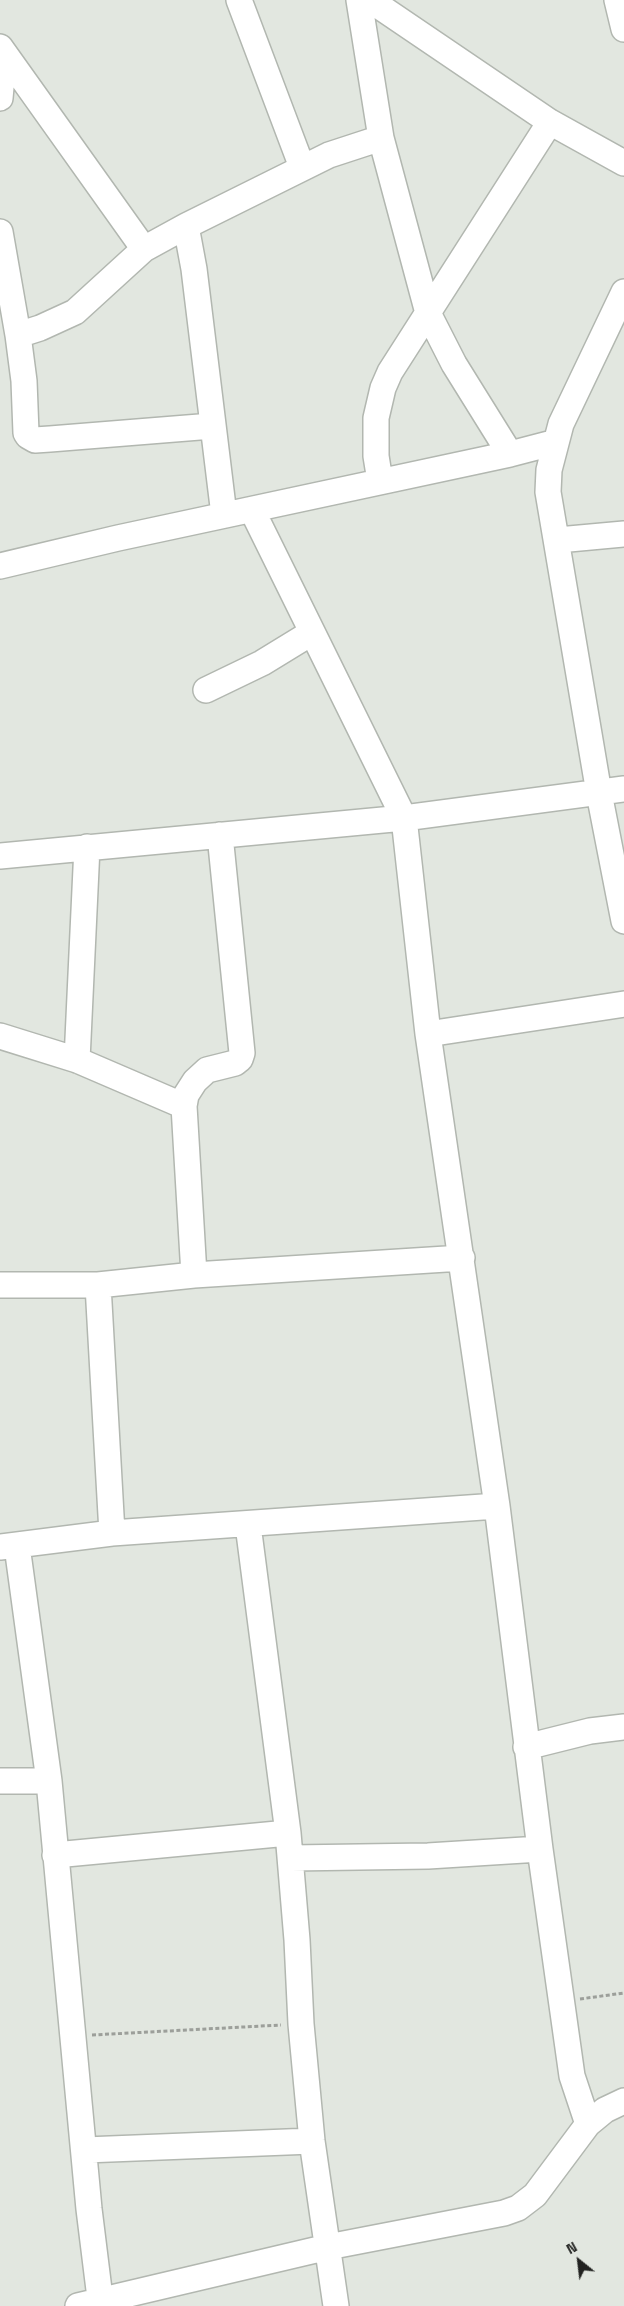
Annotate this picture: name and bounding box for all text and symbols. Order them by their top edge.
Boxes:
north arrow [554,2236,604,2286]
text: N [563,2238,580,2258]

